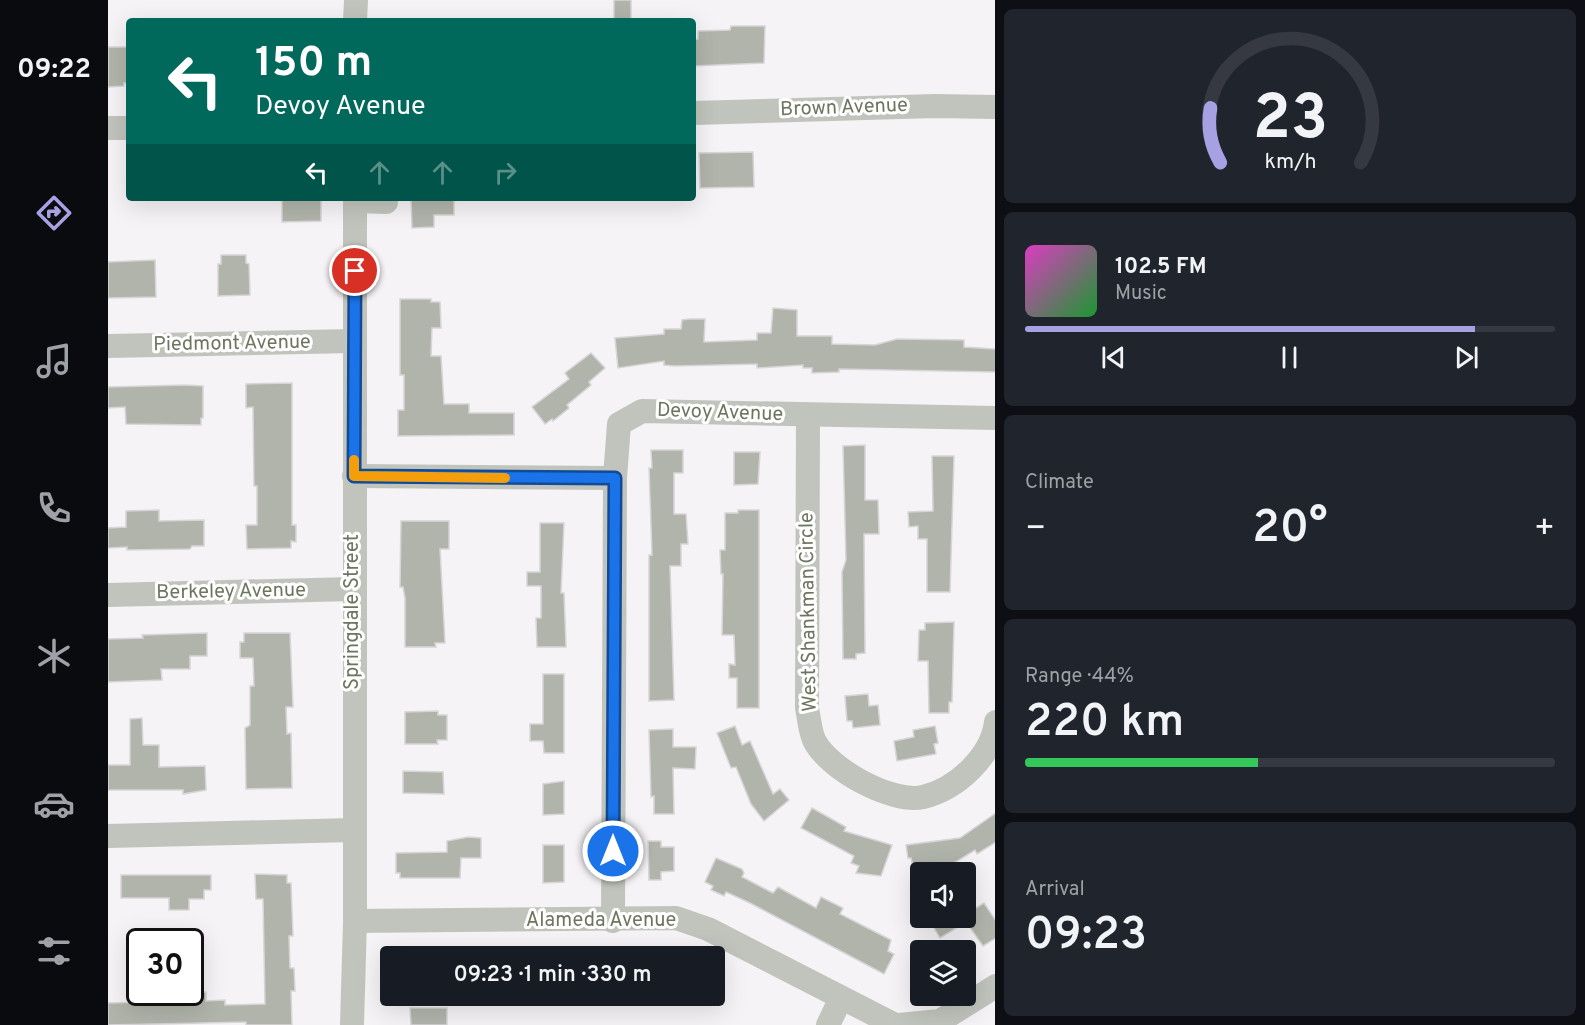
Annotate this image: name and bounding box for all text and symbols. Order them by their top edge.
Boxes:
text: 150 m [255,38,372,91]
icon: left [156,42,234,120]
text: 09:22 [17,53,91,87]
text: 23 [1252,82,1328,161]
text: Devoy Avenue [255,90,426,124]
street label: Brown Avenue [780,93,908,123]
text: km/h [1264,149,1316,176]
icon: left [300,156,333,189]
icon: ahead [363,156,396,189]
icon: ahead [426,156,459,189]
icon: right [489,156,522,189]
icon: directions [33,192,75,234]
pin [329,245,380,296]
icon: arrive [338,254,371,287]
text: 102.5 FM [1115,254,1206,281]
text: Music [1115,281,1167,307]
street label: Piedmont Avenue [153,330,311,358]
icon: music [33,340,75,382]
icon: previous [1097,341,1130,374]
icon: pause [1273,341,1306,374]
icon: next [1450,341,1483,374]
street label: Devoy Avenue [656,398,784,428]
text: Climate [1025,470,1094,496]
icon: phone [33,487,75,529]
text: 20° [1252,501,1328,558]
text: − [1025,509,1046,551]
text: + [1534,509,1555,551]
street label: West Shankman Circle [794,512,824,712]
street label: Springdale Street [340,534,366,690]
street label: Berkeley Avenue [156,578,306,606]
icon: climate [33,635,75,677]
text: Range · 44% [1025,664,1134,690]
text: 220 km [1025,695,1184,752]
icon: car [33,783,75,825]
position arrow [581,819,645,883]
map controls [910,862,976,1006]
button: sound [910,862,976,928]
text: Arrival [1025,877,1085,903]
street label: Alameda Avenue [526,908,676,934]
text: 09:23 [1025,908,1147,965]
speed limit sign: 30 [126,928,204,1006]
icon: filters [33,930,75,972]
button: layers [910,940,976,1006]
text: 09:23 · 1 min · 330 m [454,962,651,989]

